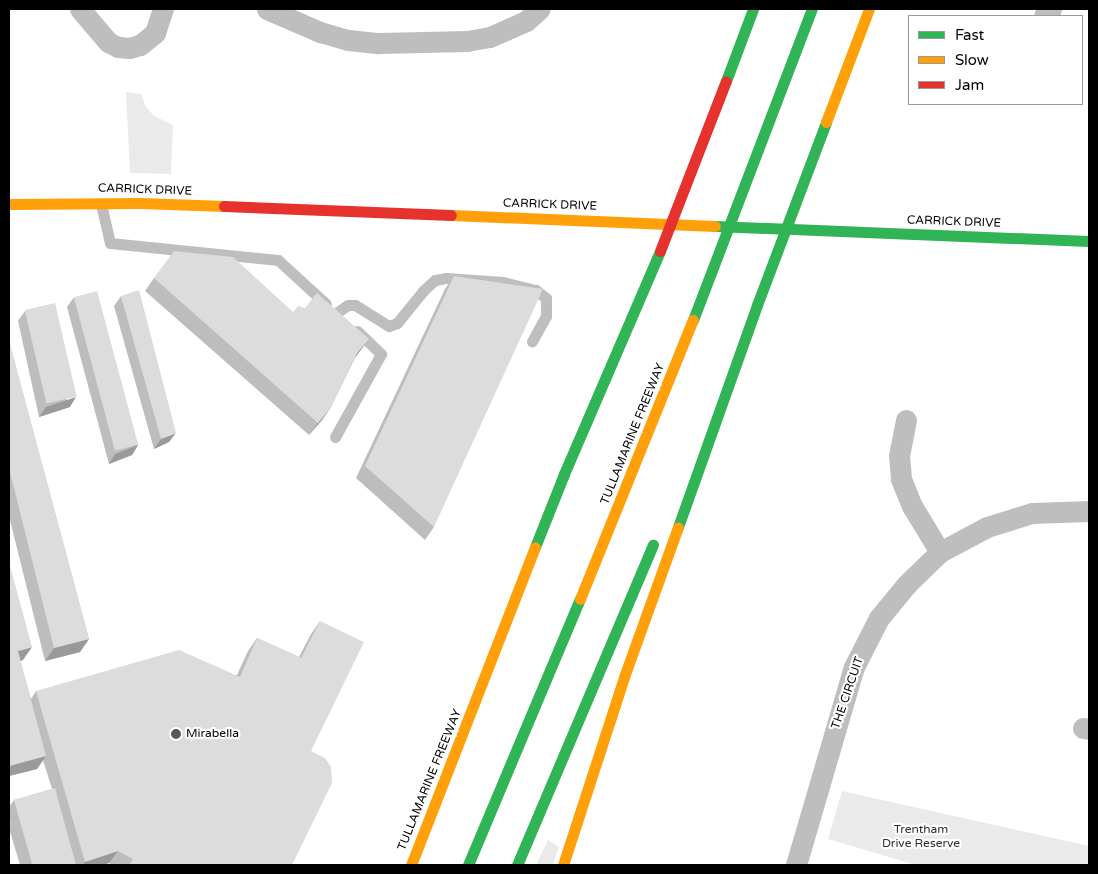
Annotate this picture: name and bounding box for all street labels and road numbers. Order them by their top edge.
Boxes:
street label: CARRICK DRIVE [98,181,192,199]
street label: CARRICK DRIVE [503,196,597,214]
street label: CARRICK DRIVE [907,213,1001,231]
street label: TULLAMARINE FREEWAY [598,361,668,507]
street label: THE CIRCUIT [829,655,867,731]
street label: TULLAMARINE FREEWAY [395,707,465,853]

